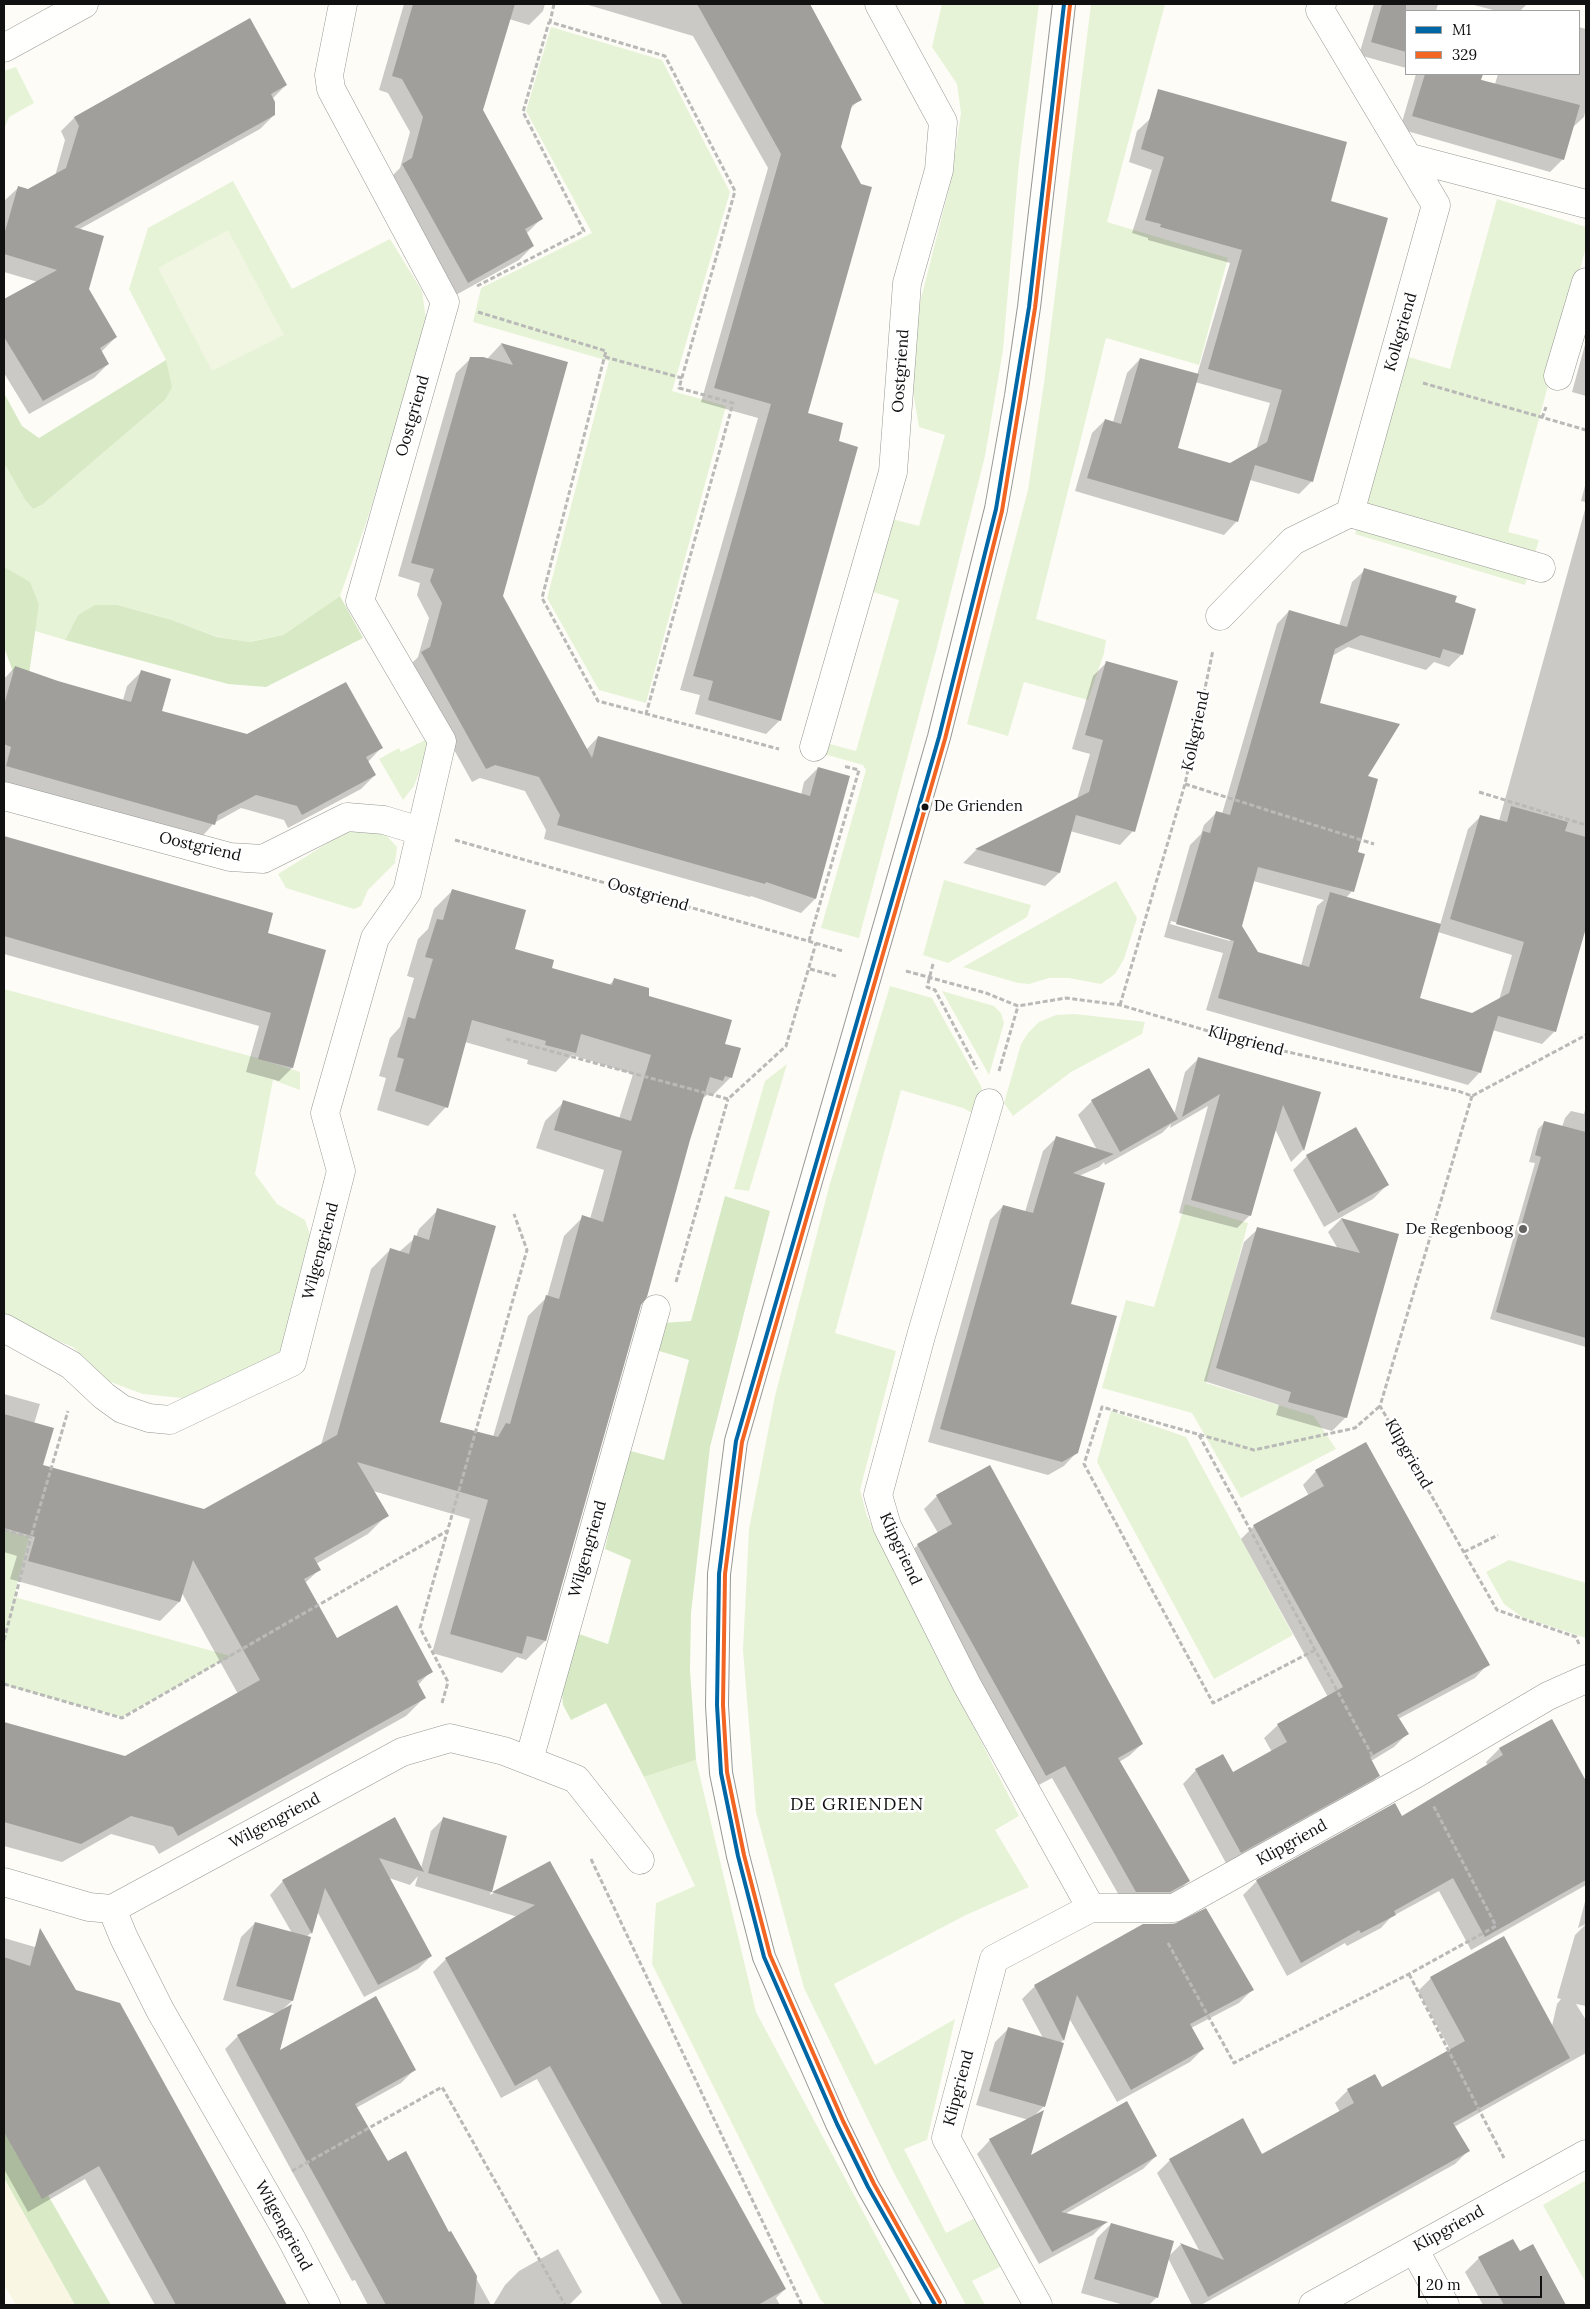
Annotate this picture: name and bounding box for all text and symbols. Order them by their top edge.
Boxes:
legend [1405,10,1580,75]
text: M1 [1452,20,1471,39]
text: 329 [1452,45,1477,64]
street label: Kolkgriend [1381,290,1421,374]
street label: Oostgriend [889,329,913,413]
street label: Oostgriend [392,373,434,459]
street label: Kolkgriend [1178,689,1214,773]
place label: De Grienden [934,798,1023,816]
marker: De Grienden [920,802,930,812]
street label: Oostgriend [157,828,243,866]
street label: Oostgriend [605,874,691,916]
street label: Klipgriend [1206,1022,1286,1060]
street label: Wilgengriend [299,1200,343,1302]
place label: De Regenboog [1406,1219,1513,1239]
marker: De Regenboog [1517,1223,1529,1235]
street label: Klipgriend [1380,1416,1436,1492]
street label: Wilgengriend [565,1498,611,1600]
street label: Klipgriend [875,1510,925,1588]
street label: Wilgengriend [226,1789,324,1853]
district label: DE GRIENDEN [789,1794,925,1816]
street label: Klipgriend [1253,1816,1331,1870]
street label: Klipgriend [940,2048,978,2128]
street label: Wilgengriend [250,2178,316,2274]
street label: Klipgriend [1410,2202,1488,2256]
scale bar [1420,2266,1544,2298]
text: 20 m [1426,2275,1461,2294]

